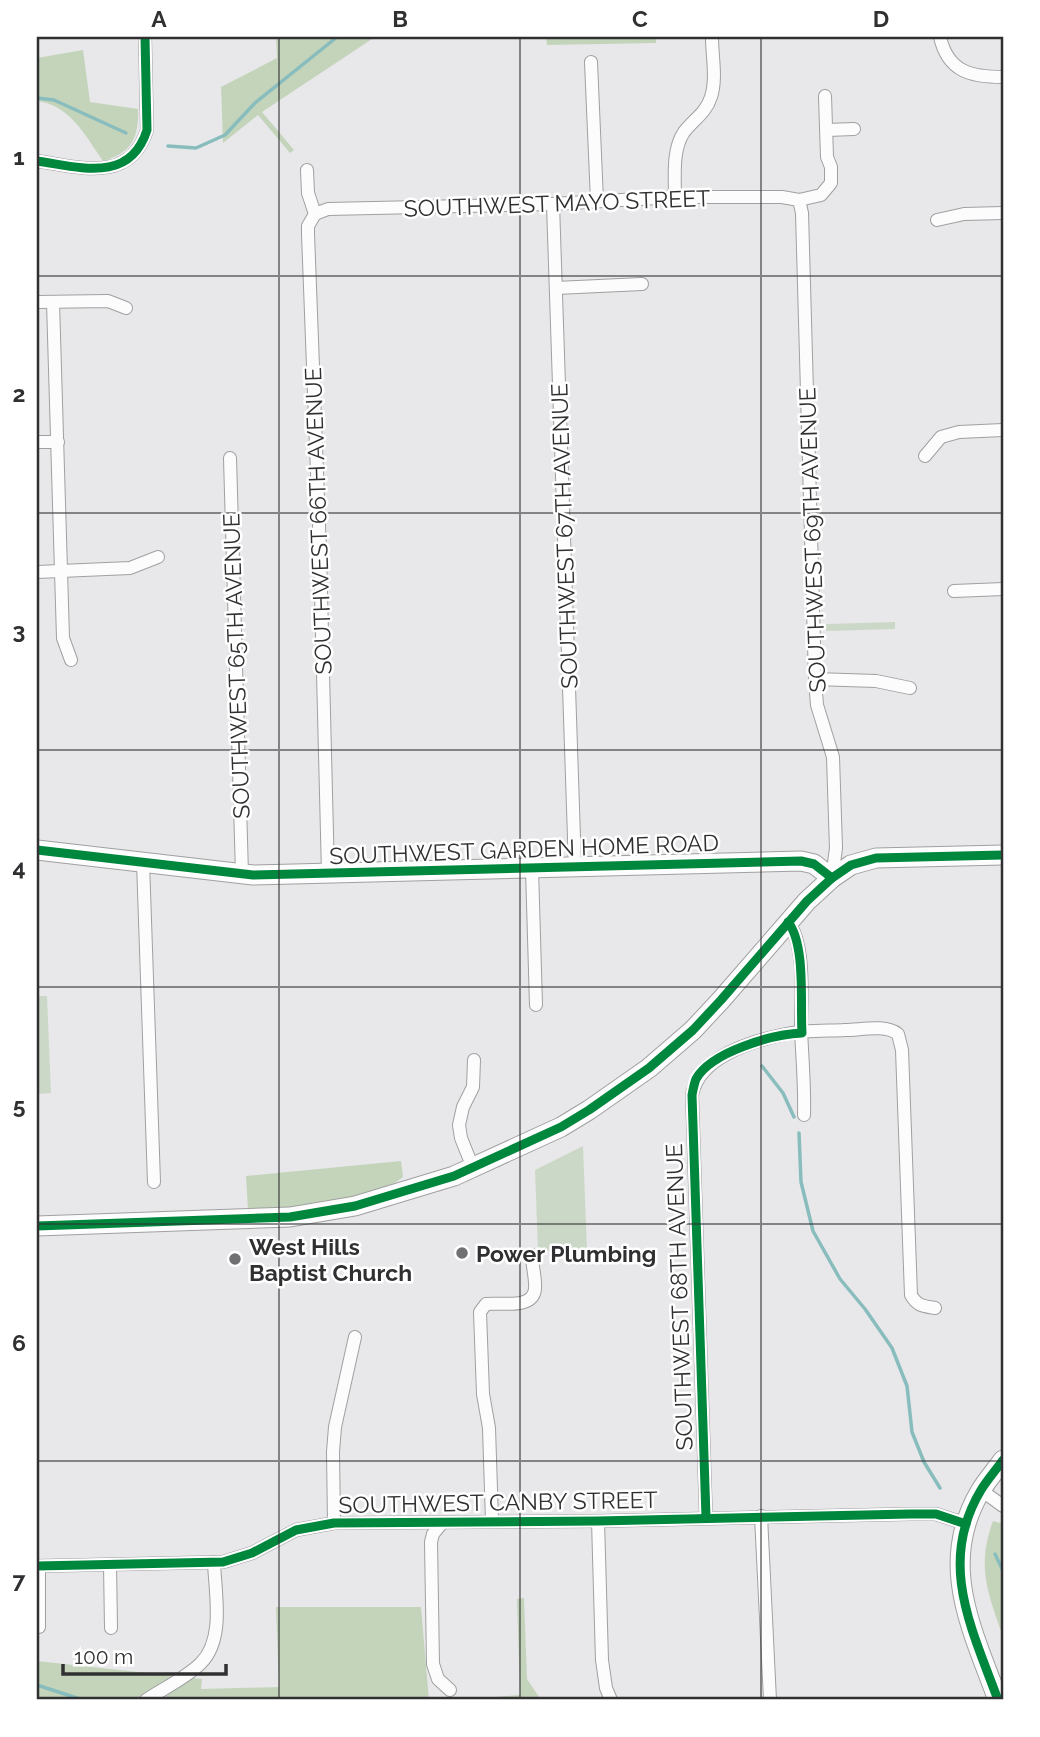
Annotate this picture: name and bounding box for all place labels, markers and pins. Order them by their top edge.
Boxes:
place label: West Hills Baptist Church [249,1233,412,1286]
place label: Power Plumbing [476,1240,656,1267]
marker: Power Plumbing [454,1245,470,1261]
marker: West Hills Baptist Church [227,1251,243,1267]

